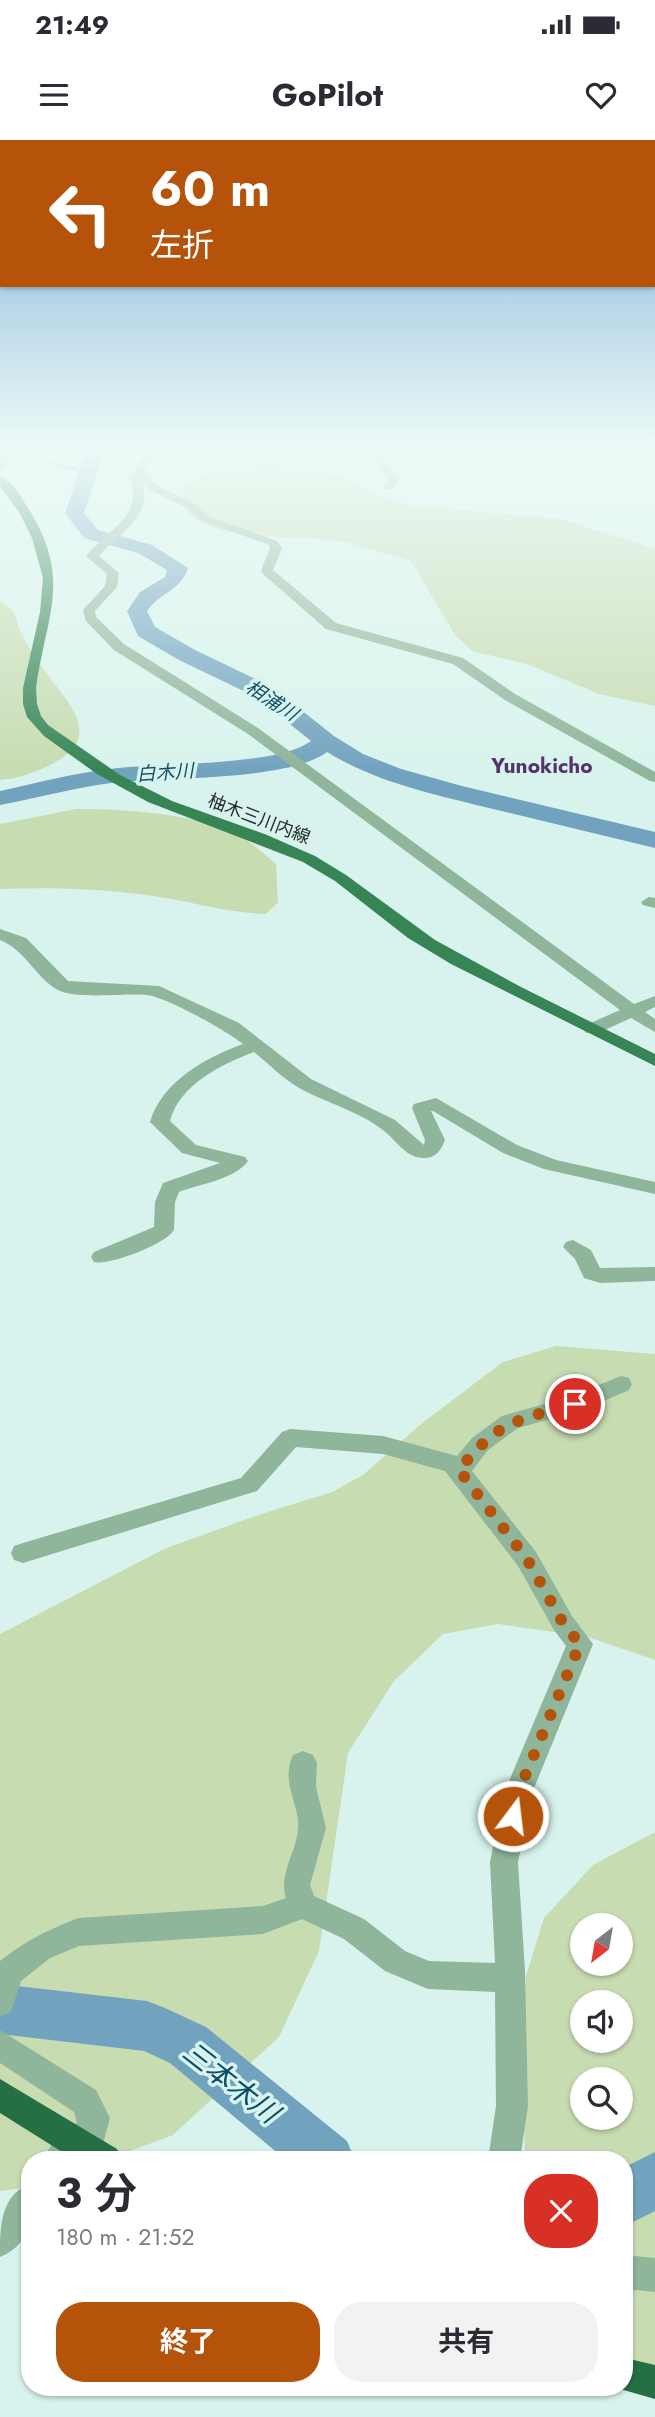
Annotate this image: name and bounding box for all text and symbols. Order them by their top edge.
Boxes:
text: 21:49 [35,6,109,44]
text: GoPilot [272,72,383,118]
icon: menu [35,76,73,114]
icon: heart [582,76,620,114]
text: 60 m [150,154,270,224]
icon: left [35,168,126,259]
text: 左折 [150,222,214,268]
water label: 相浦川 [240,674,305,728]
district label: Yunokicho [490,751,593,781]
water label: 白木川 [136,757,196,788]
street label: 柚木三川内線 [204,788,314,850]
pin [545,1374,605,1434]
icon: arrive [556,1385,594,1423]
position arrow [476,1779,550,1853]
north arrow [570,1913,634,1976]
map controls [570,1913,633,2130]
button: sound [570,1990,633,2053]
water label: 三本木川 [174,2032,290,2135]
button: search [570,2067,633,2130]
text: 3 分 [56,2163,137,2224]
button: close [524,2174,598,2248]
text: 180 m · 21:52 [56,2220,195,2254]
button: 終了 [56,2302,320,2382]
button: 共有 [334,2302,598,2382]

